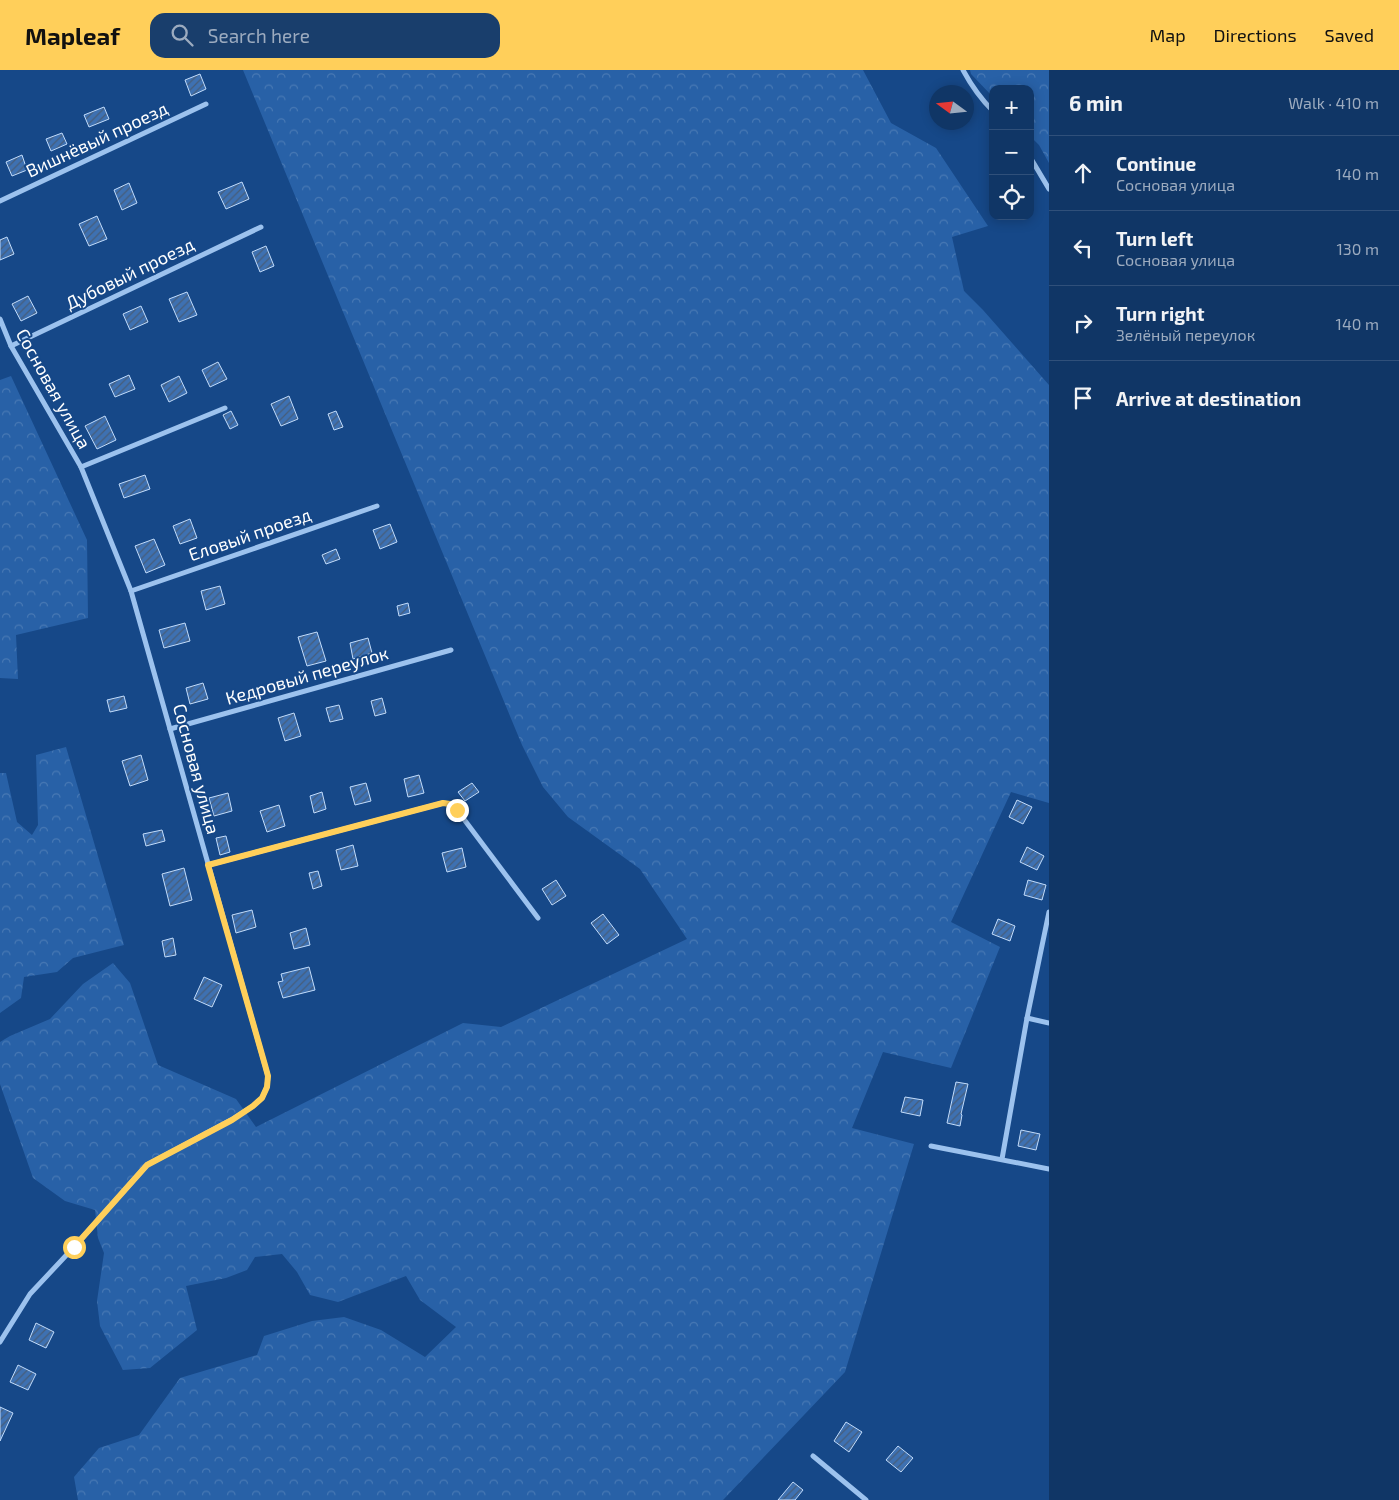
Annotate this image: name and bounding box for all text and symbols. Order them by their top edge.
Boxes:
search box [150,13,500,58]
text: Mapleaf [25,21,120,50]
icon: search [168,21,196,49]
text: Search here [208,24,310,47]
text: Map [1149,24,1186,46]
text: Directions [1214,24,1297,46]
text: Saved [1325,24,1374,46]
north arrow [929,85,974,130]
map controls [989,85,1034,220]
button: + [989,85,1034,130]
text: 6 min [1069,90,1123,115]
text: Walk · 410 m [1288,93,1379,112]
street label: Вишнёвый проезд [22,97,171,182]
button: − [989,130,1034,175]
text: Continue [1116,152,1196,175]
icon: ahead [1069,159,1097,187]
text: 140 m [1336,164,1379,183]
button: locate [989,175,1034,220]
text: Сосновая улица [1116,175,1235,194]
text: Turn left [1116,227,1193,250]
street label: Дубовый проезд [62,232,197,314]
icon: left [1069,234,1097,262]
text: 130 m [1337,239,1379,258]
text: Сосновая улица [1116,250,1235,269]
text: Turn right [1116,302,1204,325]
icon: right [1069,309,1097,337]
text: 140 m [1336,314,1379,333]
street label: Сосновая улица [12,325,96,452]
text: Зелёный переулок [1116,325,1255,344]
icon: arrive [1069,384,1097,412]
text: Arrive at destination [1116,387,1301,410]
street label: Еловый проезд [185,503,314,565]
street label: Кедровый переулок [223,641,391,709]
street label: Сосновая улица [169,701,225,836]
route end [446,799,469,822]
route start [63,1236,86,1259]

